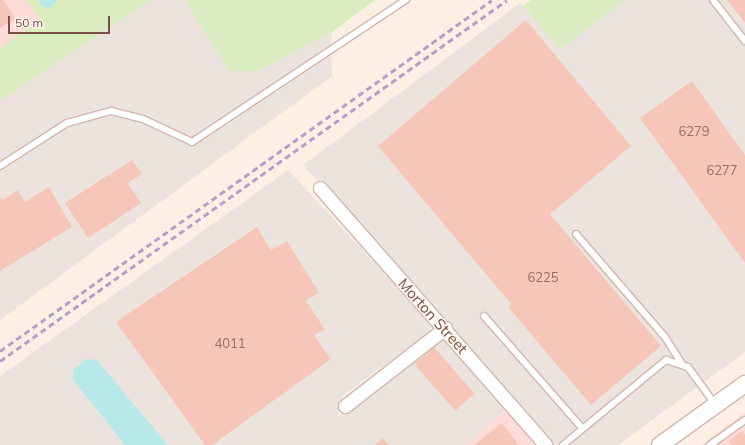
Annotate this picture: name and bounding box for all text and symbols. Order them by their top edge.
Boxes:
scale bar [10,8,112,34]
text: 50 m [15,15,43,30]
house number: 6279 [678,123,710,139]
house number: 6277 [706,162,738,178]
house number: 6225 [527,269,559,285]
street label: Morton Street [394,275,472,357]
house number: 4011 [214,335,246,351]

